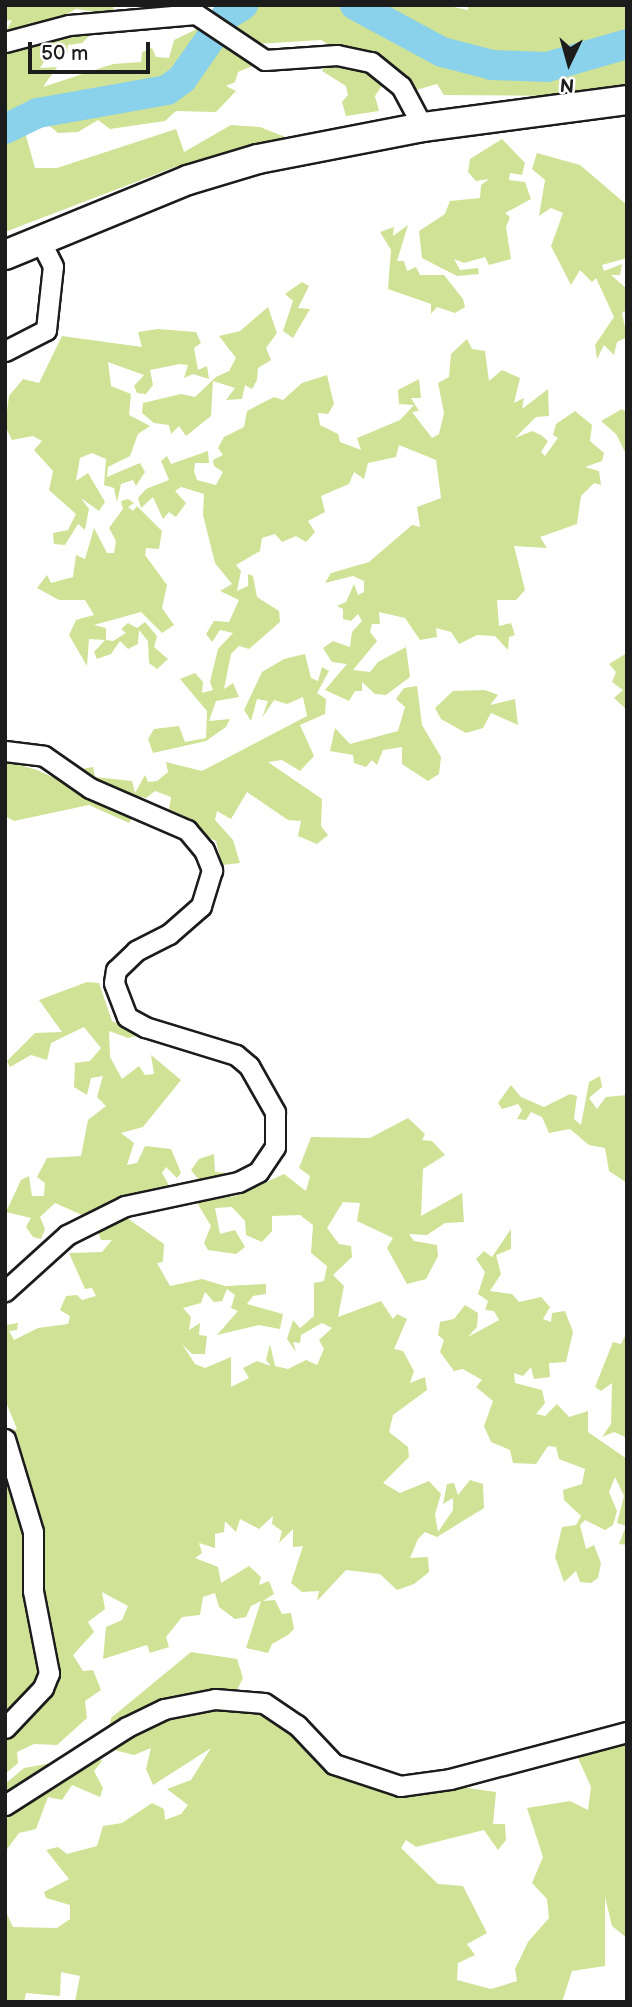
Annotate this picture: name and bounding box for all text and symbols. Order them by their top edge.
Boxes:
scale bar [32,28,154,72]
north arrow [534,28,604,98]
text: 50 m [41,41,88,66]
text: N [559,72,575,96]

